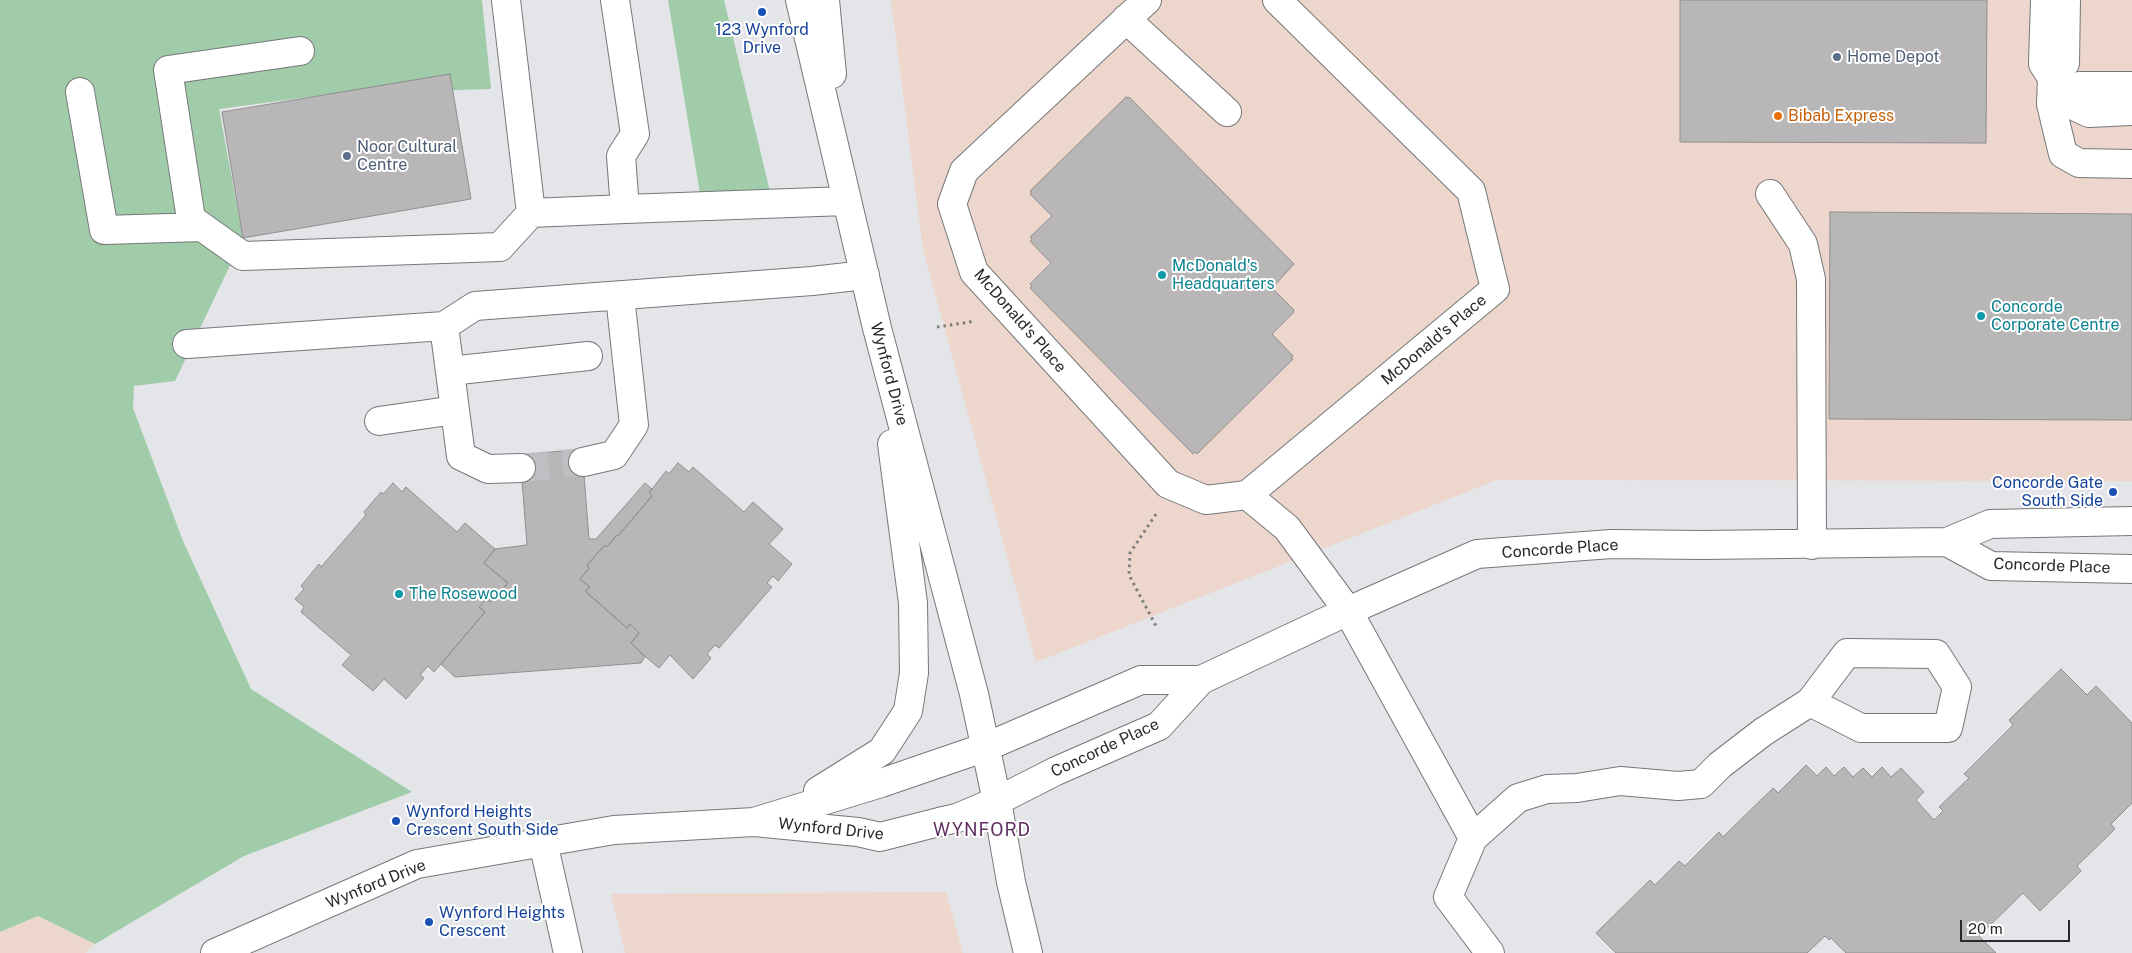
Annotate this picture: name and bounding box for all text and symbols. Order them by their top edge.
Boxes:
marker: 123 Wynford Drive [756,6,768,18]
place label: 123 Wynford Drive [715,20,809,58]
place label: Home Depot [1847,47,1940,67]
marker: Home Depot [1831,51,1843,63]
place label: Bibab Express [1788,106,1894,126]
marker: Bibab Express [1772,110,1784,122]
place label: Noor Cultural Centre [357,137,457,175]
marker: Noor Cultural Centre [341,150,353,162]
place label: McDonald's Headquarters [1172,256,1275,294]
street label: McDonald's Place [970,265,1070,377]
marker: McDonald's Headquarters [1156,269,1168,281]
street label: McDonald's Place [1378,291,1490,389]
place label: Concorde Corporate Centre [1991,297,2120,335]
marker: Concorde Corporate Centre [1975,310,1987,322]
street label: Wynford Drive [866,320,912,428]
place label: Concorde Gate South Side [1992,473,2103,511]
marker: Concorde Gate South Side [2107,486,2119,498]
street label: Concorde Place [1501,535,1619,563]
street label: Concorde Place [1993,554,2111,578]
place label: The Rosewood [409,584,517,604]
marker: The Rosewood [393,588,405,600]
street label: Concorde Place [1048,715,1162,781]
place label: Wynford Heights Crescent South Side [406,802,559,840]
street label: Wynford Drive [777,814,885,844]
marker: Wynford Heights Crescent South Side [390,815,402,827]
district label: WYNFORD [932,819,1032,841]
street label: Wynford Drive [323,855,429,913]
place label: Wynford Heights Crescent [439,903,565,941]
scale bar [1962,910,2072,942]
marker: Wynford Heights Crescent [423,916,435,928]
text: 20 m [1968,920,2003,937]

